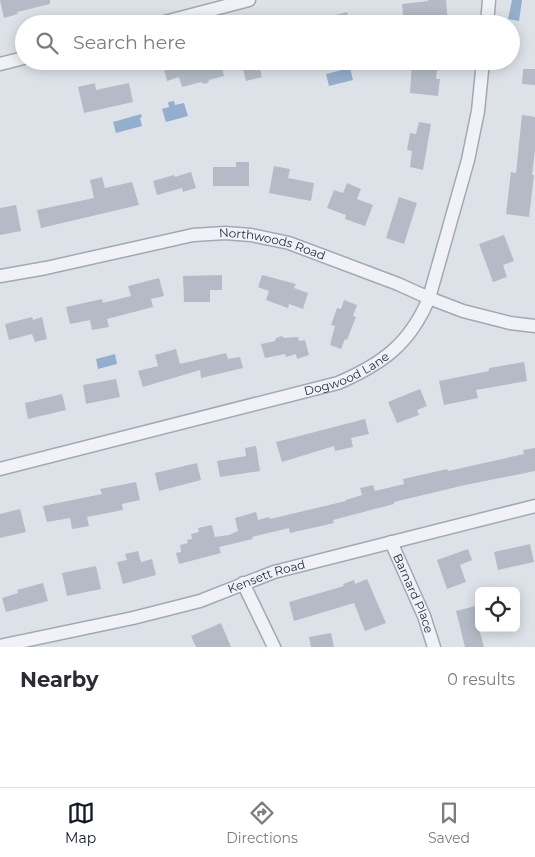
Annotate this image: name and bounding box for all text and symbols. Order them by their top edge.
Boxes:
search box [15,15,520,70]
icon: search [33,29,61,57]
text: Search here [73,31,186,54]
street label: Northwoods Road [219,225,328,263]
street label: Dogwood Lane [302,349,392,398]
street label: Barnard Place [390,551,437,635]
street label: Kensett Road [225,556,307,596]
map controls [475,587,520,632]
button: locate [475,587,520,632]
text: Nearby [20,667,99,692]
text: 0 results [447,670,515,689]
tab: Map [65,799,96,847]
tab: Directions [226,799,298,847]
tab: Saved [428,799,470,847]

